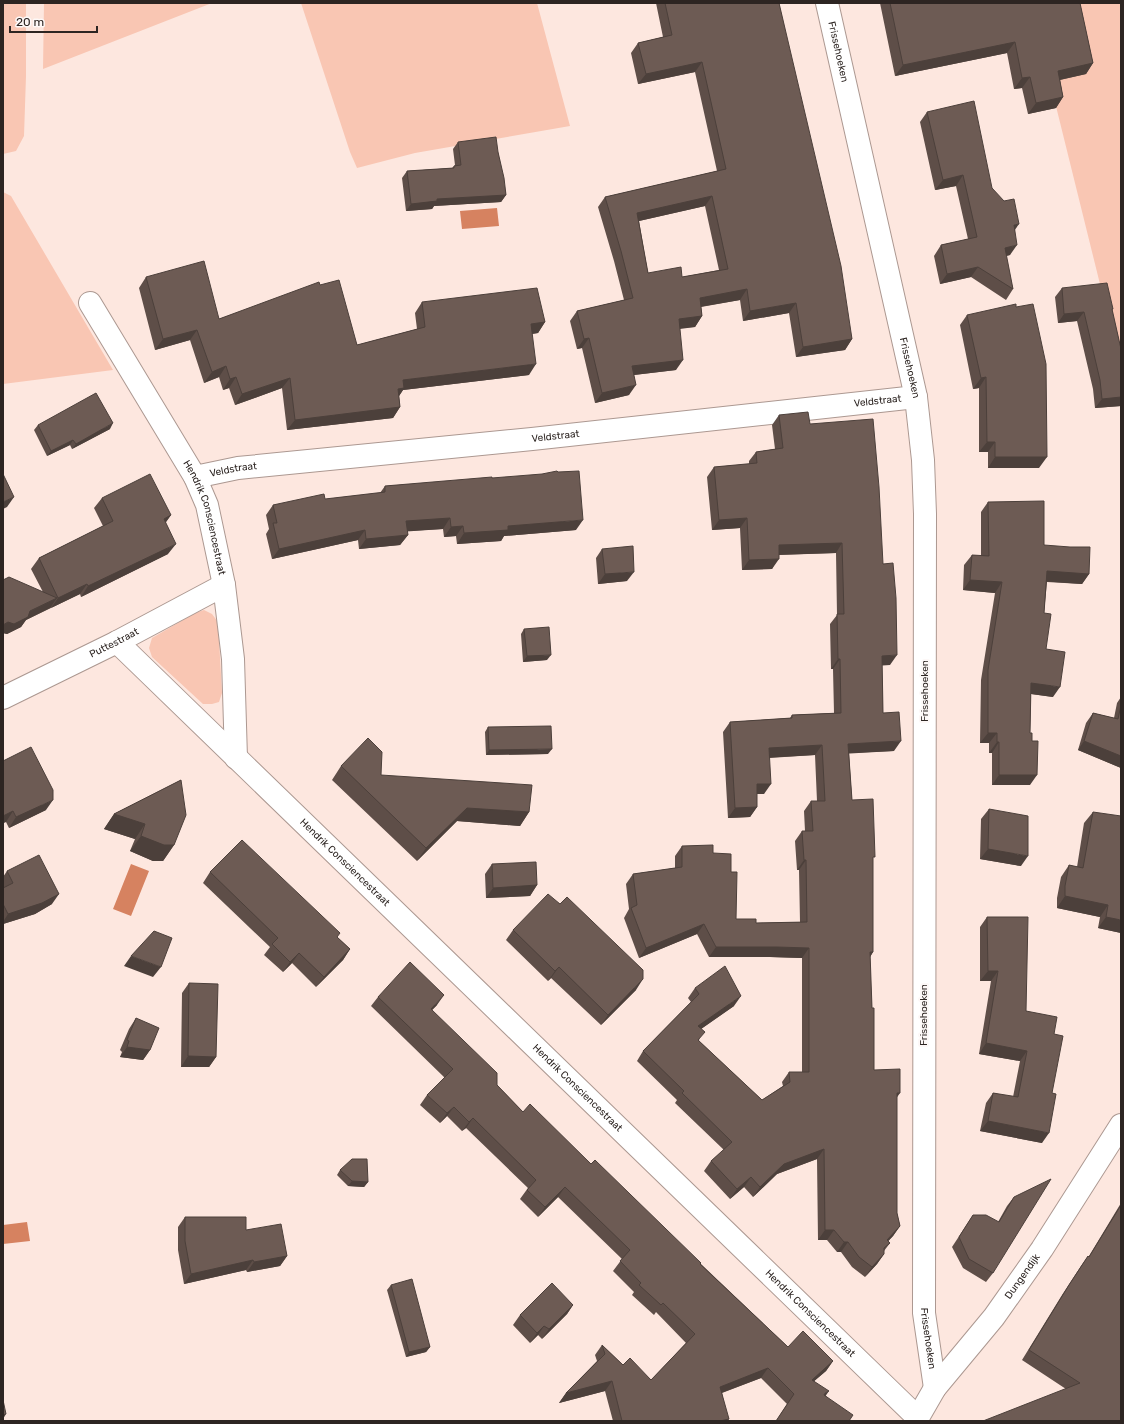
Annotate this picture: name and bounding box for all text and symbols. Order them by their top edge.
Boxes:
scale bar [10,8,97,34]
text: 20 m [16,15,44,29]
street label: Frissehoeken [825,20,851,83]
street label: Frissehoeken [897,336,922,399]
street label: Veldstraat [853,393,902,410]
street label: Veldstraat [531,428,580,445]
street label: Hendrik Consciencestraat [180,458,228,576]
street label: Veldstraat [209,460,257,480]
street label: Puttestraat [88,625,141,661]
street label: Frissehoeken [919,660,931,722]
street label: Hendrik Consciencestraat [297,816,392,909]
street label: Frissehoeken [918,984,930,1046]
street label: Hendrik Consciencestraat [530,1042,625,1134]
street label: Dungendijk [1002,1251,1043,1301]
street label: Hendrik Consciencestraat [763,1267,858,1360]
street label: Frissehoeken [918,1308,938,1370]

